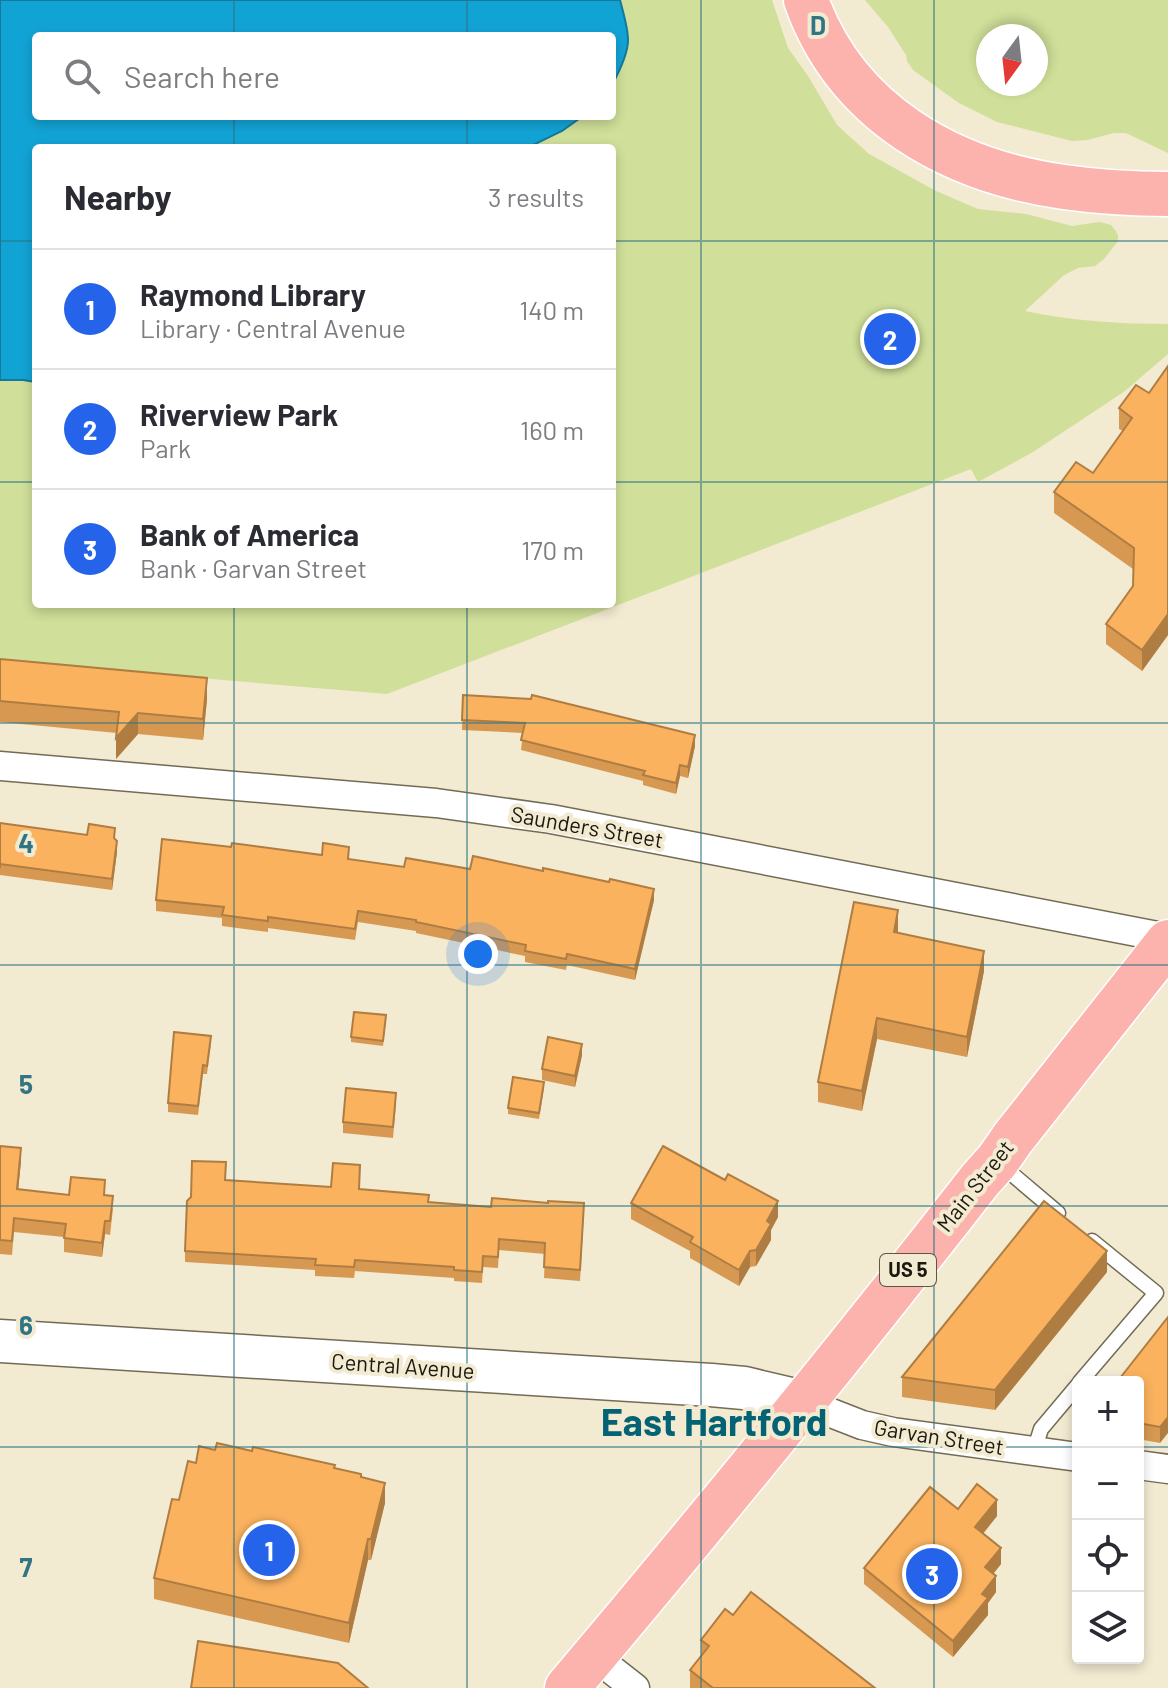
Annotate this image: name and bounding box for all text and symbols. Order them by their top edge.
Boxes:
text: D [810,9,826,40]
north arrow [976,24,1048,96]
search box [32,32,616,120]
icon: search [60,54,104,98]
text: Search here [124,58,280,94]
text: Nearby [64,176,172,217]
text: 3 results [488,181,584,212]
text: Raymond Library [140,276,366,312]
text: 1 [85,294,95,325]
text: 140 m [519,294,584,325]
pin: 2 [864,309,916,369]
text: Library · Central Avenue [140,312,406,343]
text: Riverview Park [140,396,338,432]
text: 2 [83,414,97,445]
text: 160 m [520,414,584,445]
text: Park [140,432,191,463]
text: Bank of America [140,516,359,552]
text: 3 [83,534,97,565]
text: 170 m [521,534,584,565]
text: Bank · Garvan Street [140,552,367,583]
street label: Saunders Street [509,800,665,852]
text: 4 [18,827,34,858]
your location [458,934,498,974]
text: 5 [19,1068,33,1099]
street label: Main Street [930,1134,1018,1236]
road number: US 5 [880,1254,936,1286]
text: 6 [19,1309,33,1340]
street label: Central Avenue [331,1347,476,1383]
map controls [1072,1376,1144,1664]
button: + [1072,1376,1144,1448]
district label: East Hartford [601,1398,827,1444]
street label: Garvan Street [872,1413,1006,1459]
button: − [1072,1448,1144,1520]
pin: 1 [243,1520,295,1580]
button: locate [1072,1520,1144,1592]
pin: 3 [906,1544,958,1604]
text: 7 [20,1551,33,1582]
button: layers [1072,1592,1144,1664]

